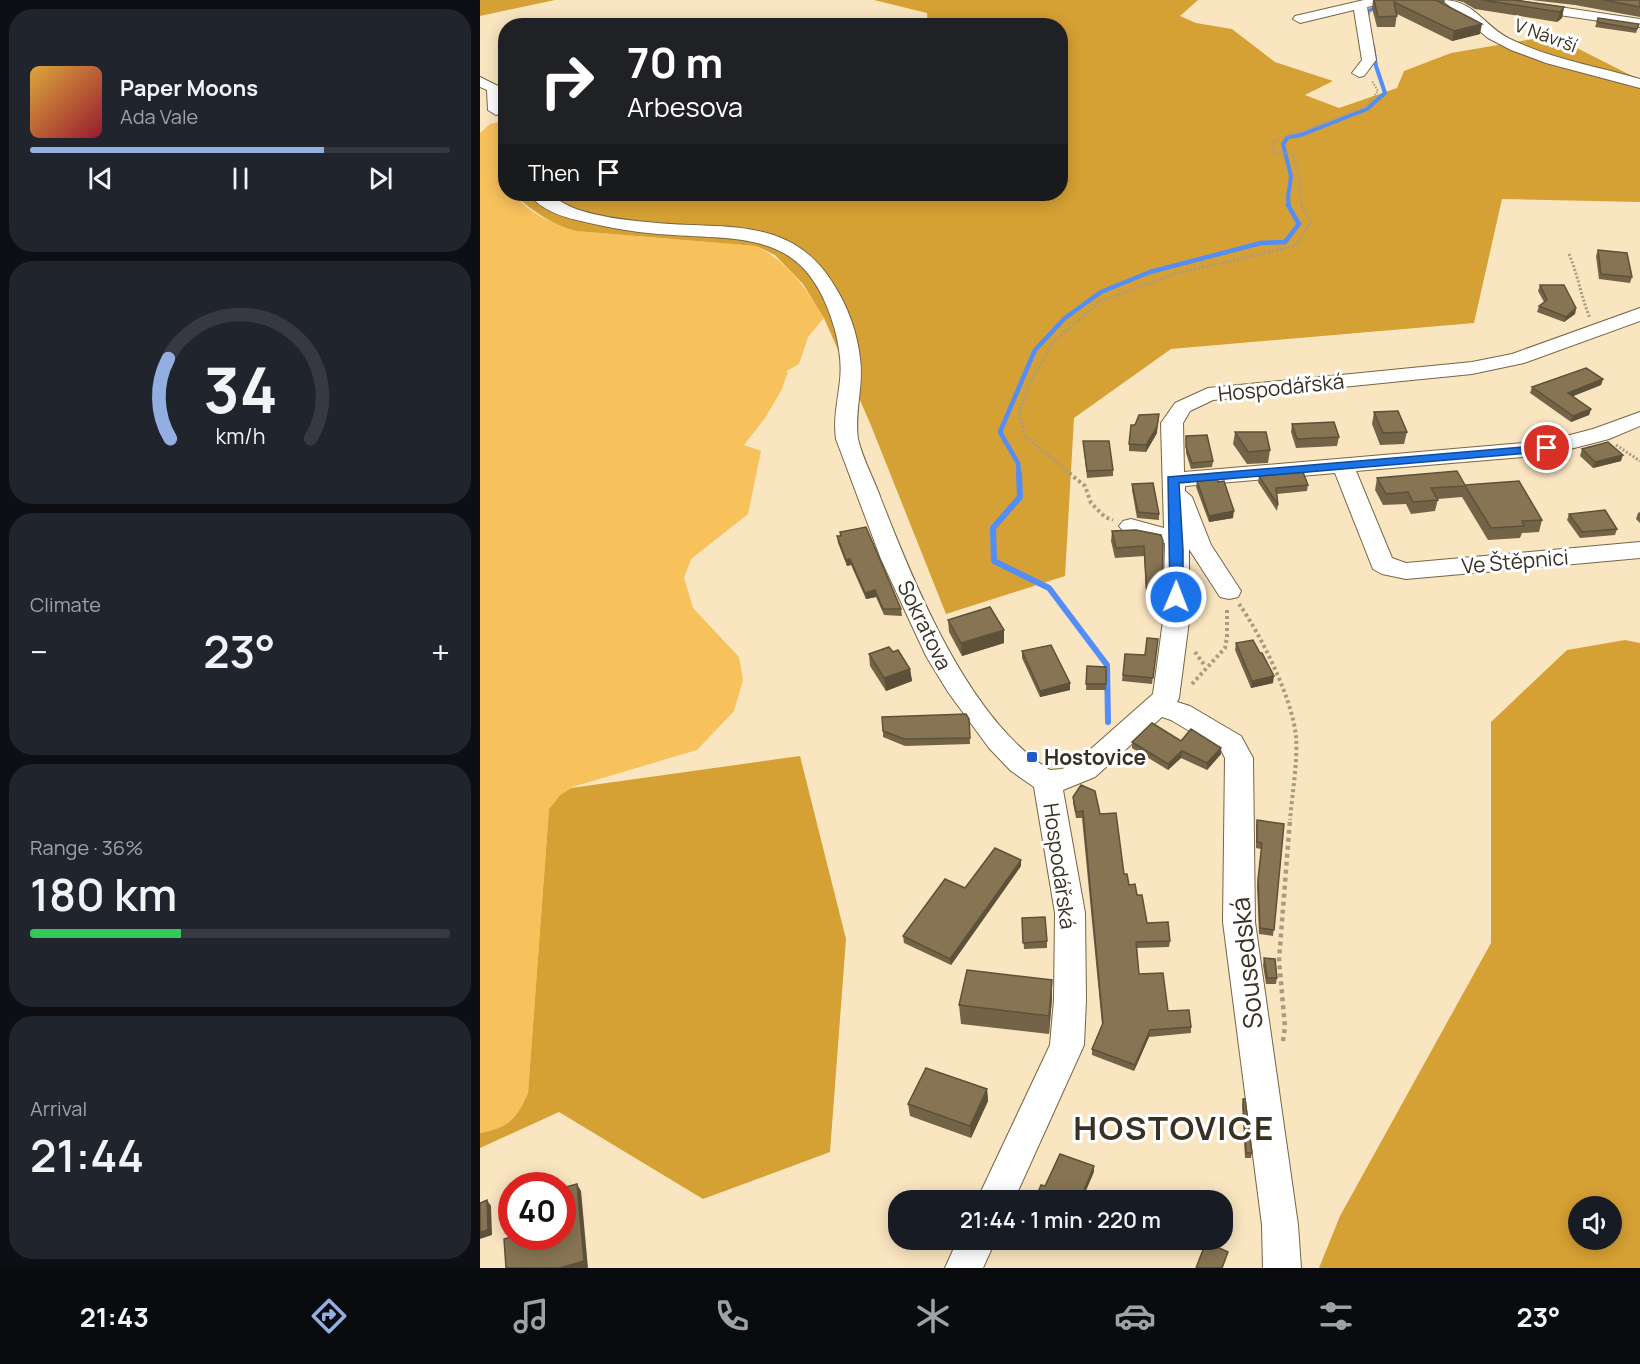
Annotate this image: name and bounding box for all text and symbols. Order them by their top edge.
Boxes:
street label: V Návrší [1511,13,1581,57]
text: 70 m [627,33,723,91]
icon: right [528,42,606,120]
text: Paper Moons [120,73,258,103]
text: Arbesova [627,88,743,125]
text: Ada Vale [120,103,198,130]
icon: arrive [592,156,625,189]
text: Then [528,158,580,188]
icon: previous [84,162,117,195]
icon: pause [224,162,257,195]
icon: next [364,162,397,195]
text: 34 [203,346,277,432]
street label: Hospodářská [1216,366,1346,408]
text: km/h [215,422,265,451]
pin [1521,422,1572,473]
icon: arrive [1530,431,1563,464]
street label: Ve Štěpnici [1460,542,1570,580]
position arrow [1144,565,1208,629]
street label: Sokratova [891,576,959,674]
text: Climate [30,591,101,618]
text: 23° [203,620,276,682]
text: − [30,629,48,674]
text: + [431,629,450,674]
place label: Hostovice [1044,743,1146,771]
marker: Hostovice [1025,750,1039,764]
street label: Hospodářská [1037,801,1083,931]
text: Range · 36% [30,834,143,861]
text: 180 km [30,863,177,925]
street label: Sousedská [1221,895,1271,1031]
text: Arrival [30,1095,87,1122]
district label: HOSTOVICE [1073,1105,1275,1150]
text: 21:44 [30,1124,144,1186]
speed limit sign: 40 [498,1172,576,1250]
map controls [1568,1196,1622,1250]
button: sound [1568,1196,1622,1250]
text: 21:44 · 1 min · 220 m [960,1205,1161,1235]
icon: directions [308,1295,350,1337]
icon: music [510,1295,552,1337]
icon: phone [711,1295,753,1337]
icon: climate [912,1295,954,1337]
icon: car [1114,1295,1156,1337]
icon: filters [1315,1295,1357,1337]
text: 21:43 [80,1298,149,1335]
text: 23° [1516,1298,1560,1335]

